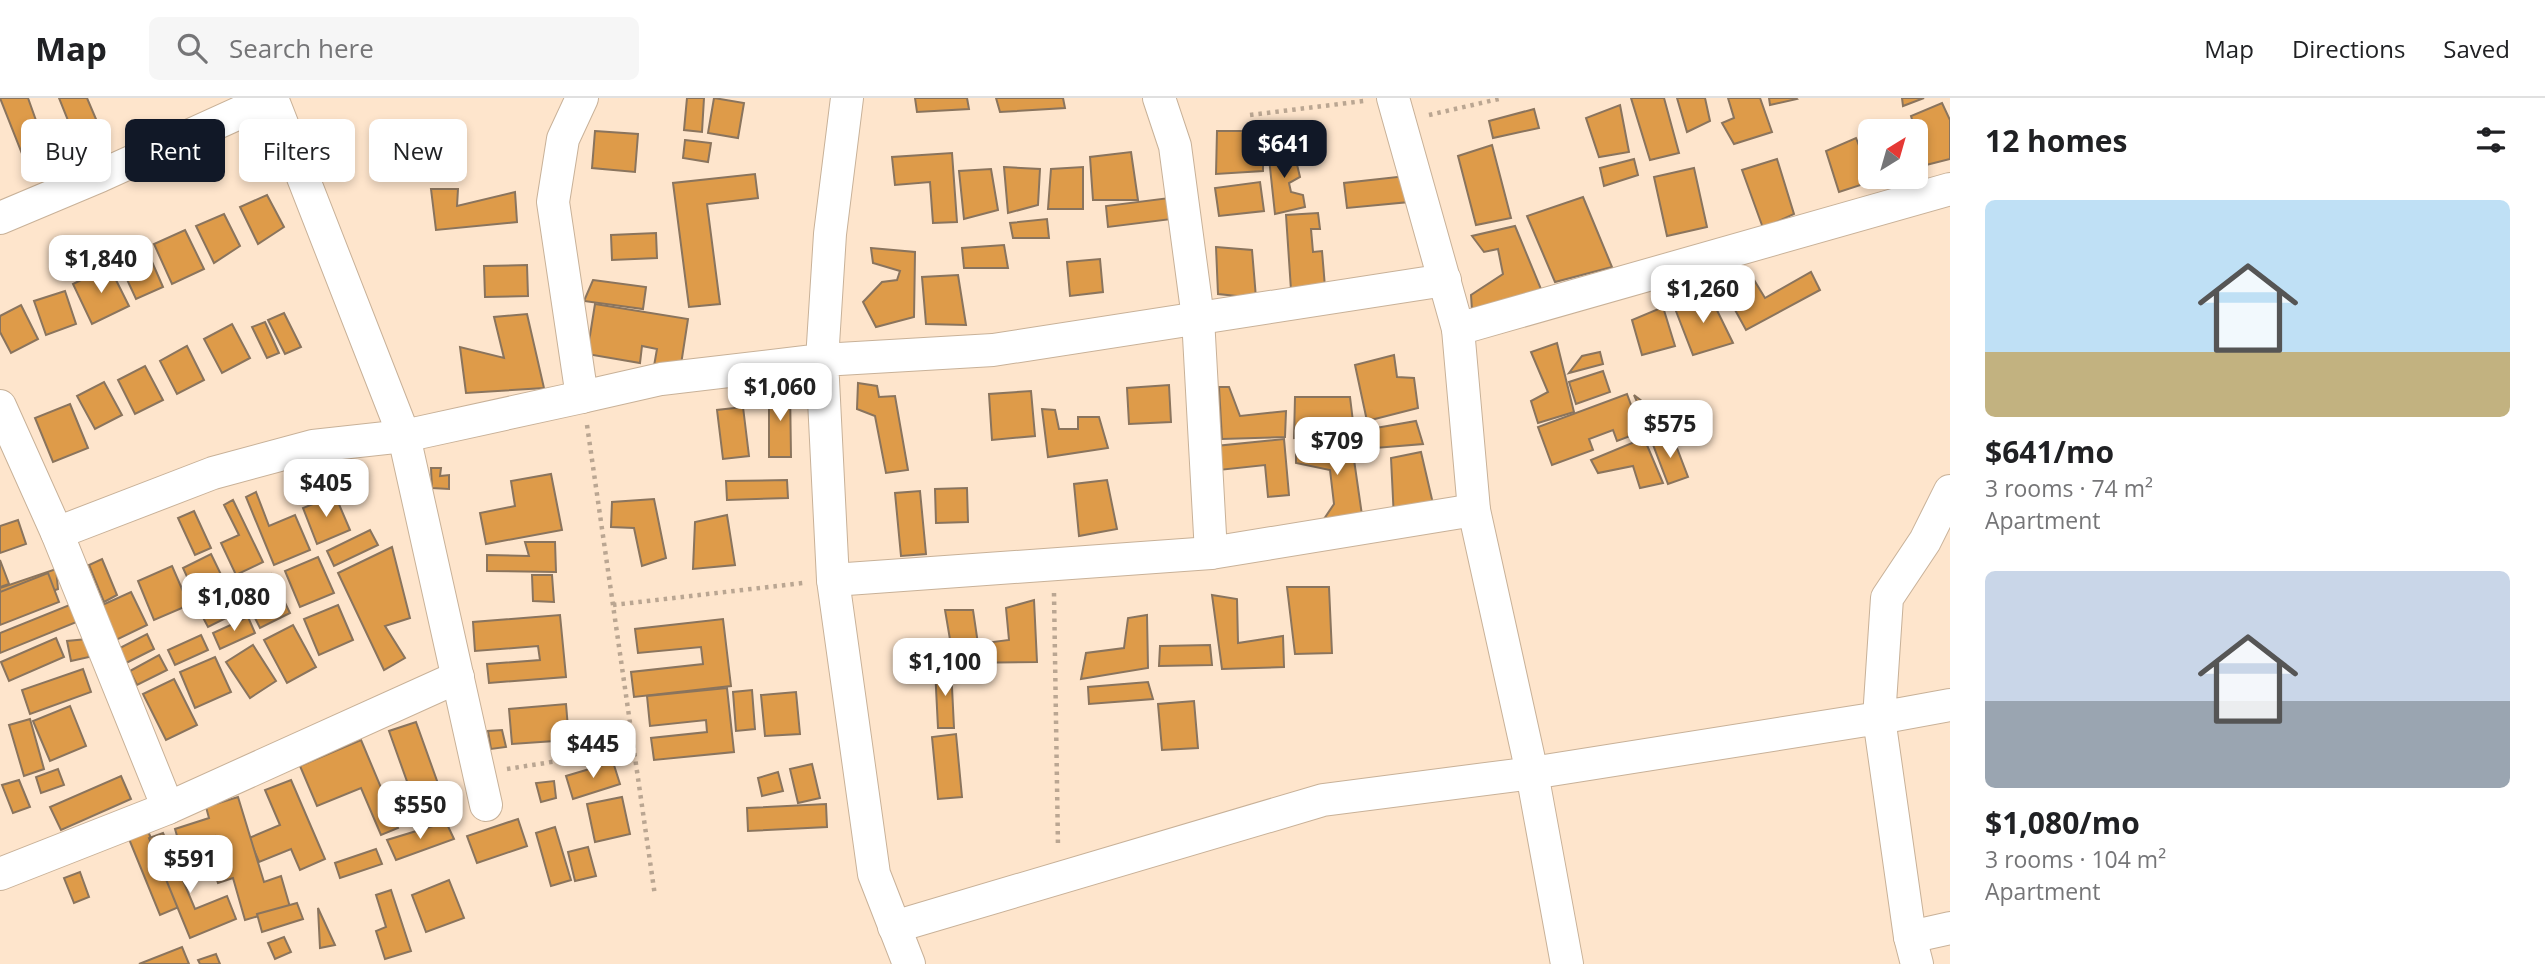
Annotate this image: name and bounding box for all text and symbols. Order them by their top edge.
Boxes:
search box [149,17,639,80]
text: Map [35,26,107,71]
icon: search [173,29,211,67]
text: Search here [229,30,374,66]
text: Map [2204,32,2254,65]
text: Directions [2292,32,2405,65]
text: Saved [2443,32,2510,65]
chip: Buy [21,119,111,182]
chip: Rent [125,119,225,182]
chip: Filters [239,119,355,182]
chip: New [369,119,467,182]
north arrow [1858,119,1928,189]
map controls [1858,119,1928,189]
pin: $641 [1243,120,1325,180]
text: 12 homes [1985,120,2128,161]
icon: filters [2472,121,2510,159]
text: $641 [1258,127,1310,159]
pin: $1,840 [44,236,158,295]
text: $1,840 [65,242,137,274]
icon: home [2185,245,2311,371]
pin: $1,260 [1646,266,1760,325]
text: $1,260 [1667,272,1739,304]
pin: $1,060 [723,364,837,423]
text: $1,060 [744,370,816,402]
pin: $575 [1629,400,1711,460]
text: $575 [1644,407,1696,439]
pin: $709 [1296,418,1378,477]
text: $709 [1311,424,1363,456]
text: $641/mo [1985,431,2114,472]
pin: $405 [285,460,367,519]
text: $405 [300,466,352,498]
text: 3 rooms · 74 m² [1985,472,2153,504]
text: Apartment [1985,504,2101,536]
pin: $1,080 [177,574,291,633]
text: $1,080 [198,580,270,612]
icon: home [2185,616,2311,742]
pin: $1,100 [888,638,1002,698]
text: $1,100 [909,645,981,677]
pin: $445 [552,720,634,780]
text: $445 [567,727,619,759]
pin: $550 [379,782,461,841]
text: $550 [394,788,446,820]
text: $1,080/mo [1985,802,2140,843]
pin: $591 [149,836,231,895]
text: $591 [164,842,216,874]
text: 3 rooms · 104 m² [1985,843,2166,875]
text: Apartment [1985,875,2101,907]

